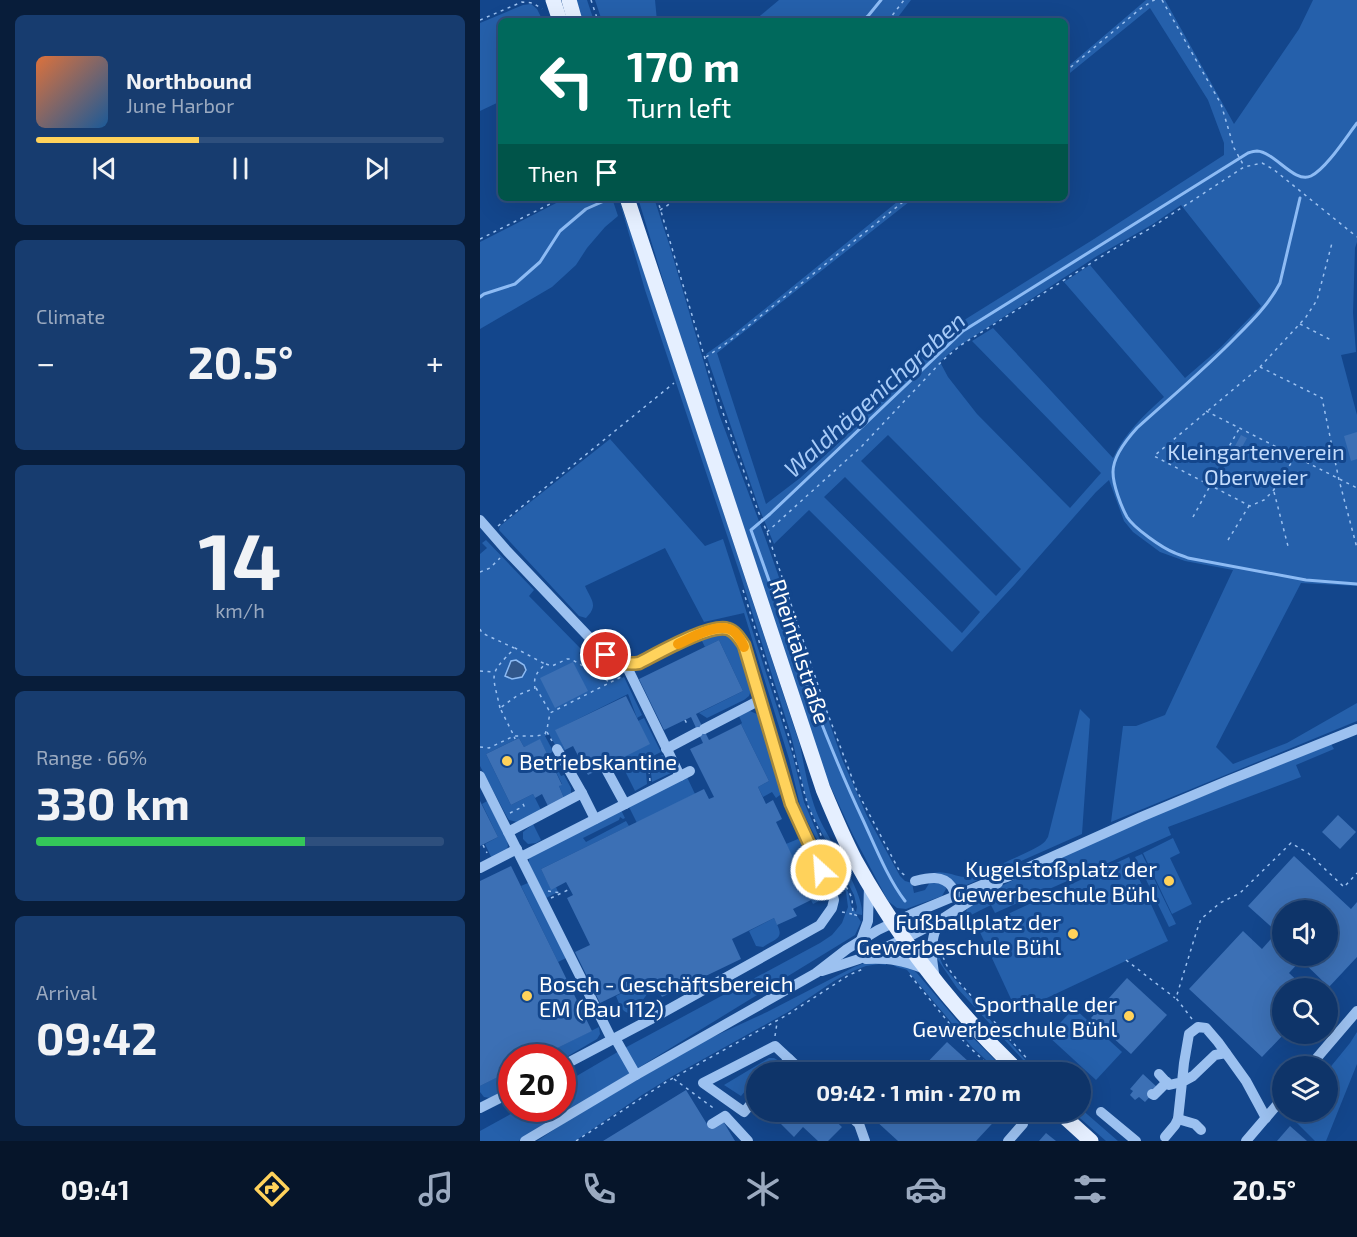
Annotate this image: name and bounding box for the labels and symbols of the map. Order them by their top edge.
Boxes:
water label: Waldhägenichgraben [777,305,971,483]
park label: Kleingartenverein Oberweier [1167,438,1345,489]
street label: Rheintalstraße [765,575,837,727]
pin [580,629,631,680]
place label: Betriebskantine [519,748,677,774]
marker: Betriebskantine [500,754,514,768]
position arrow [789,838,853,902]
place label: Kugelstoßplatz der Gewerbeschule Bühl [952,855,1157,906]
marker: Kugelstoßplatz der Gewerbeschule Bühl [1162,874,1176,888]
place label: Fußballplatz der Gewerbeschule Bühl [856,908,1061,959]
marker: Fußballplatz der Gewerbeschule Bühl [1066,927,1080,941]
place label: Bosch - Geschäftsbereich EM (Bau 112) [539,970,794,1021]
marker: Bosch - Geschäftsbereich EM (Bau 112) [520,989,534,1003]
place label: Sporthalle der Gewerbeschule Bühl [912,990,1117,1041]
marker: Sporthalle der Gewerbeschule Bühl [1122,1009,1136,1023]
speed limit sign: 20 [498,1044,576,1122]

